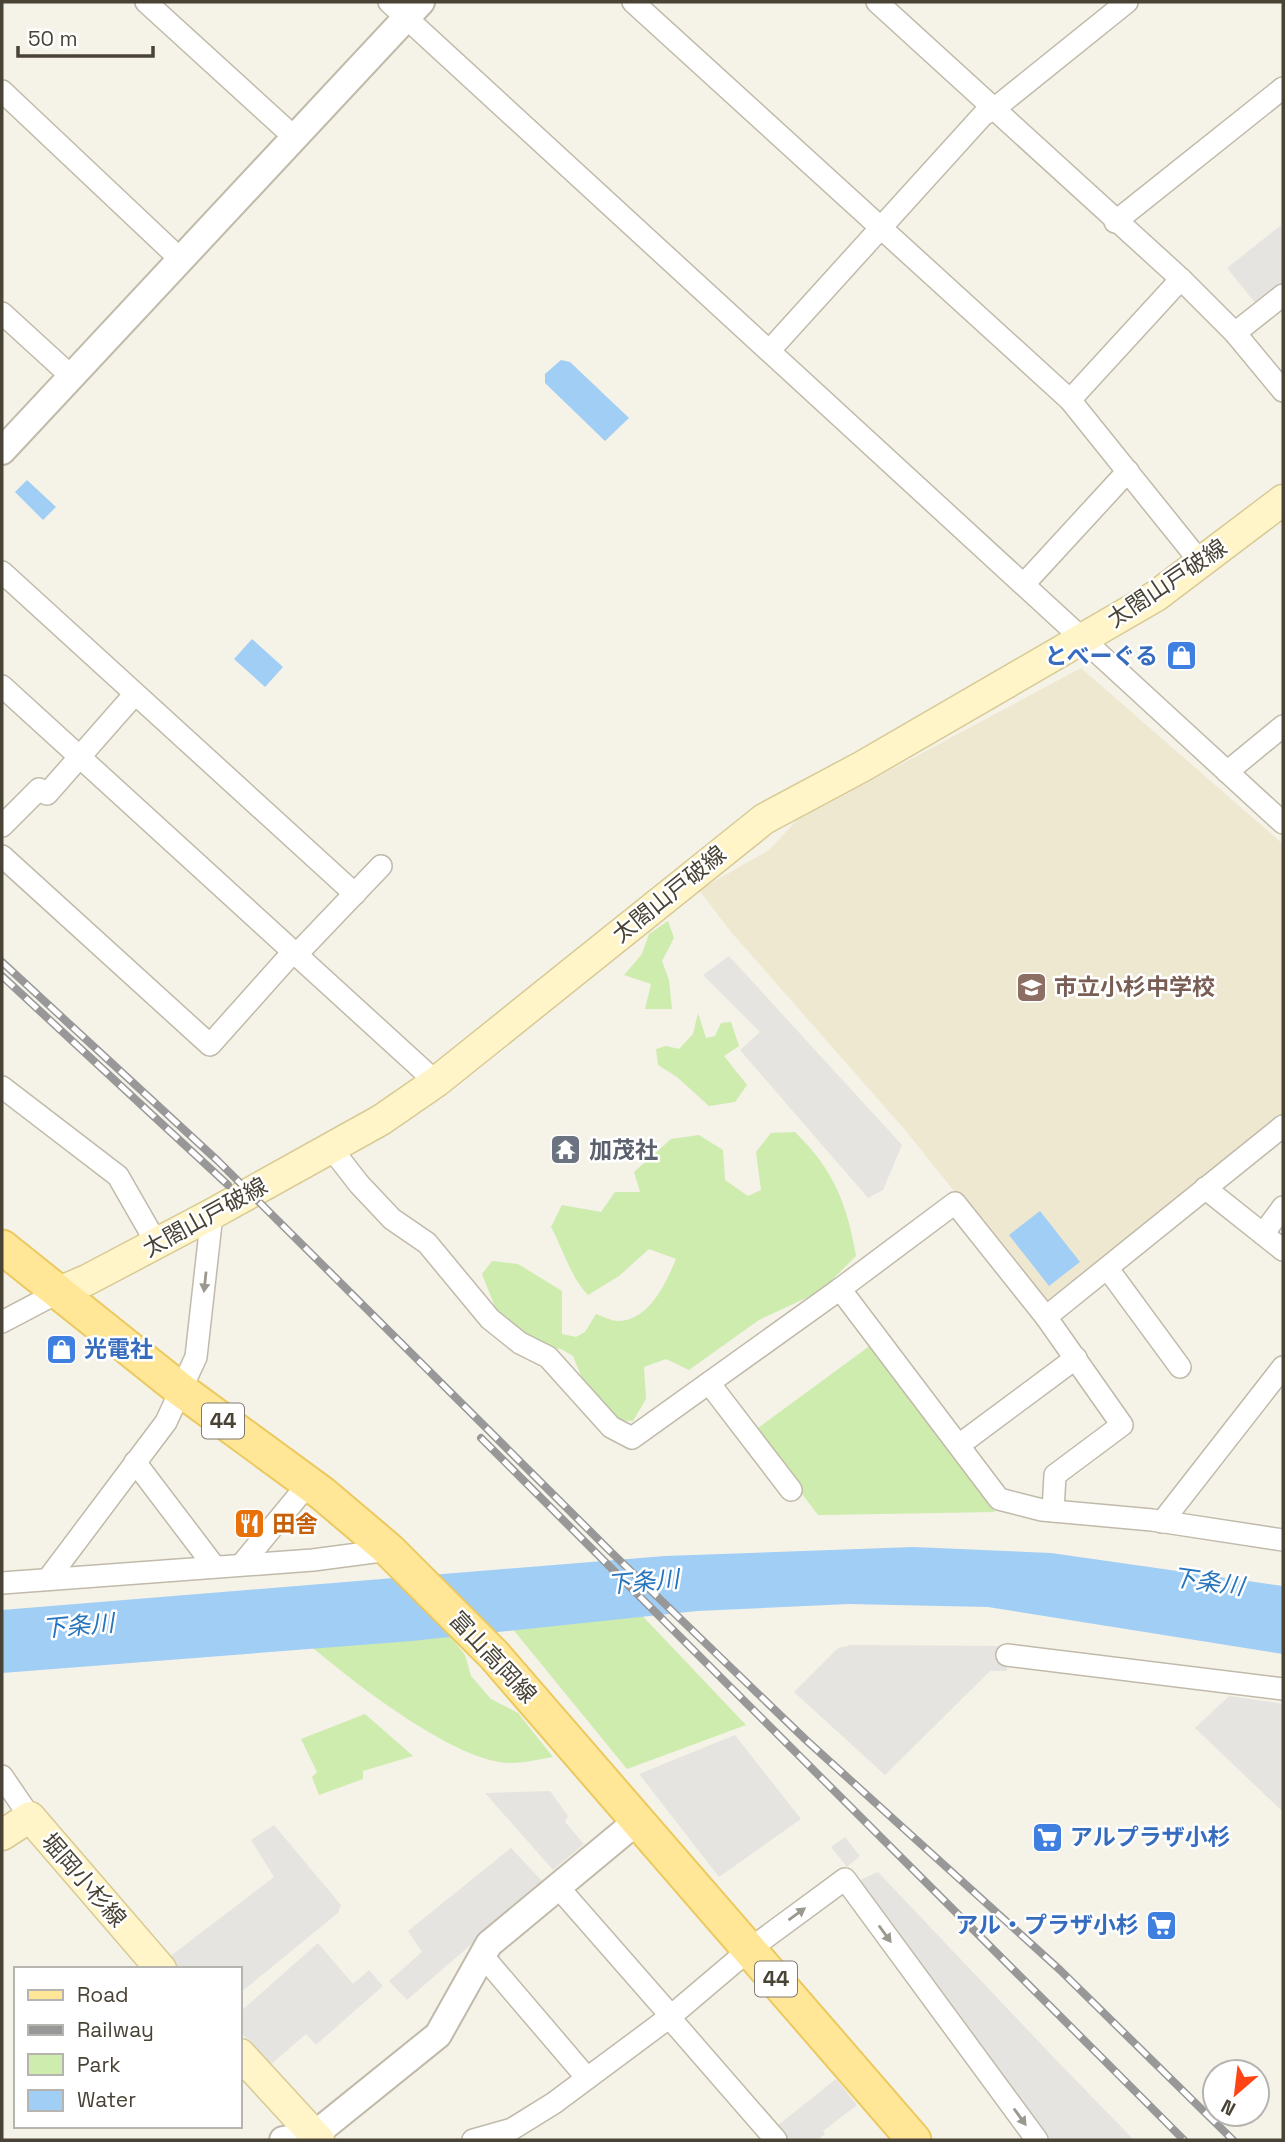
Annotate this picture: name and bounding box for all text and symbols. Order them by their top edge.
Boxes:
scale bar [18,14,152,58]
text: 50 m [28,25,78,52]
street label: 太閤山戸破線 [1101,532,1233,634]
shop icon: とべーぐる [1164,639,1198,673]
place label: とべーぐる [1045,641,1158,671]
street label: 太閤山戸破線 [606,839,732,949]
school or university icon: 市立小杉中学校 [1014,970,1048,1004]
place label: 市立小杉中学校 [1054,972,1215,1002]
temple icon: 加茂社 [549,1133,583,1167]
place label: 加茂社 [589,1135,658,1165]
street label: 太閤山戸破線 [137,1170,273,1264]
one-way arrow [199,1271,210,1293]
shop icon: 光電社 [44,1332,78,1366]
place label: 光電社 [84,1334,153,1364]
road number: 44 [202,1404,244,1438]
restaurant icon: 田舎 [232,1507,266,1541]
place label: 田舎 [272,1509,318,1539]
water label: 下条川 [1170,1561,1249,1602]
water label: 下条川 [606,1563,683,1600]
street label: 富山高岡線 [443,1605,543,1709]
water label: 下条川 [41,1607,118,1644]
supermarket icon: アルプラザ小杉 [1030,1820,1064,1854]
place label: アルプラザ小杉 [1070,1822,1231,1852]
street label: 堀岡小杉線 [35,1827,133,1933]
one-way arrow [788,1906,806,1921]
supermarket icon: アル・プラザ小杉 [1145,1908,1179,1942]
place label: アル・プラザ小杉 [955,1910,1139,1940]
one-way arrow [878,1925,892,1943]
road number: 44 [755,1962,797,1996]
legend [14,1967,242,2128]
text: Road [77,1981,129,2008]
text: Railway [77,2016,154,2043]
text: Park [77,2051,121,2078]
north arrow [1201,2058,1271,2128]
text: Water [77,2086,136,2113]
text: N [1217,2094,1240,2122]
one-way arrow [1013,2108,1027,2126]

